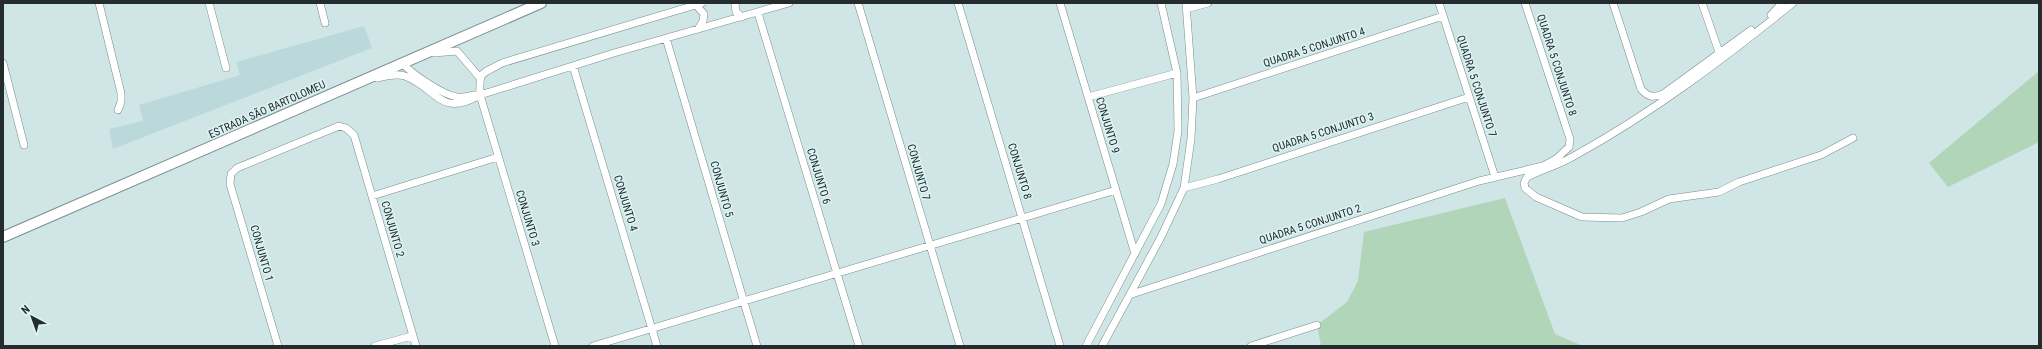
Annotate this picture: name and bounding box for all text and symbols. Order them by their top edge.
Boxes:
street label: QUADRA 5 CONJUNTO 8 [1534,13,1579,118]
street label: QUADRA 5 CONJUNTO 4 [1262,25,1367,70]
street label: QUADRA 5 CONJUNTO 7 [1454,34,1499,139]
street label: ESTRADA SÃO BARTOLOMEU [207,78,328,141]
street label: CONJUNTO 9 [1093,96,1122,155]
street label: QUADRA 5 CONJUNTO 3 [1271,110,1376,155]
street label: CONJUNTO 7 [904,142,933,202]
street label: CONJUNTO 8 [1005,142,1034,201]
street label: CONJUNTO 6 [804,147,833,206]
street label: CONJUNTO 5 [707,159,736,219]
street label: CONJUNTO 4 [611,174,640,233]
street label: CONJUNTO 3 [513,189,542,248]
street label: CONJUNTO 2 [378,199,407,259]
street label: QUADRA 5 CONJUNTO 2 [1258,202,1363,247]
street label: CONJUNTO 1 [247,223,276,283]
north arrow [12,297,52,337]
text: N [19,303,33,317]

